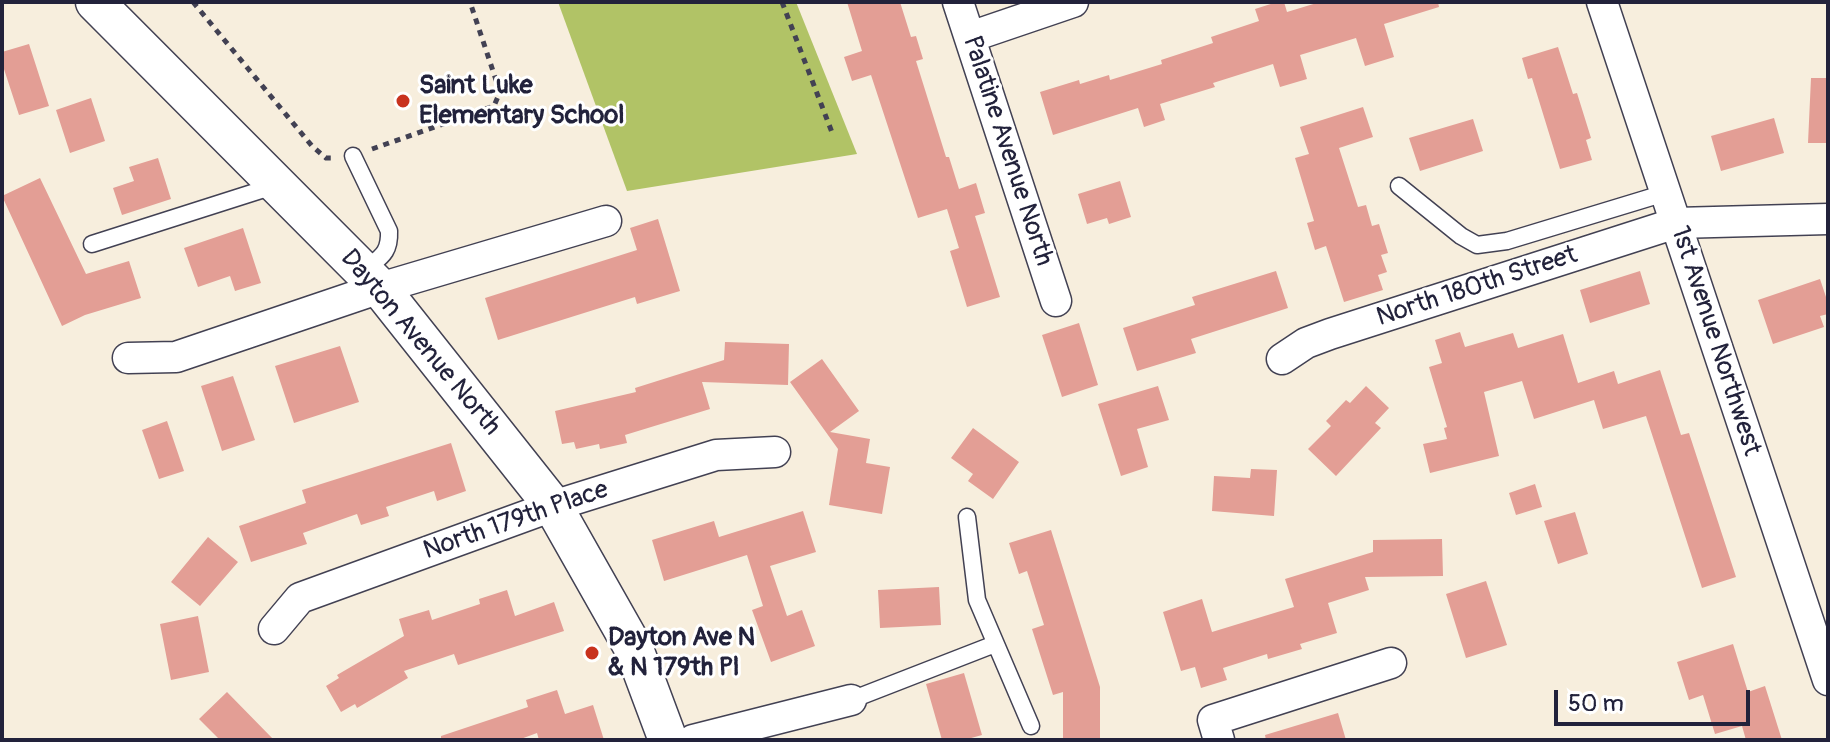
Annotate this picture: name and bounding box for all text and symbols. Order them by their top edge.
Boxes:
street label: Palatine Avenue North [955,32,1059,270]
place label: Saint Luke Elementary School [419,70,624,132]
marker: Saint Luke Elementary School [394,92,412,110]
street label: 1st Avenue Northwest [1663,222,1767,460]
street label: North 180th Street [1373,240,1581,334]
street label: Dayton Avenue North [333,244,507,442]
street label: North 179th Place [419,475,613,567]
place label: Dayton Ave N & N 179th Pl [608,622,755,684]
marker: Dayton Ave N & N 179th Pl [583,644,601,662]
scale bar [1558,674,1754,724]
text: 50 m [1568,689,1624,718]

